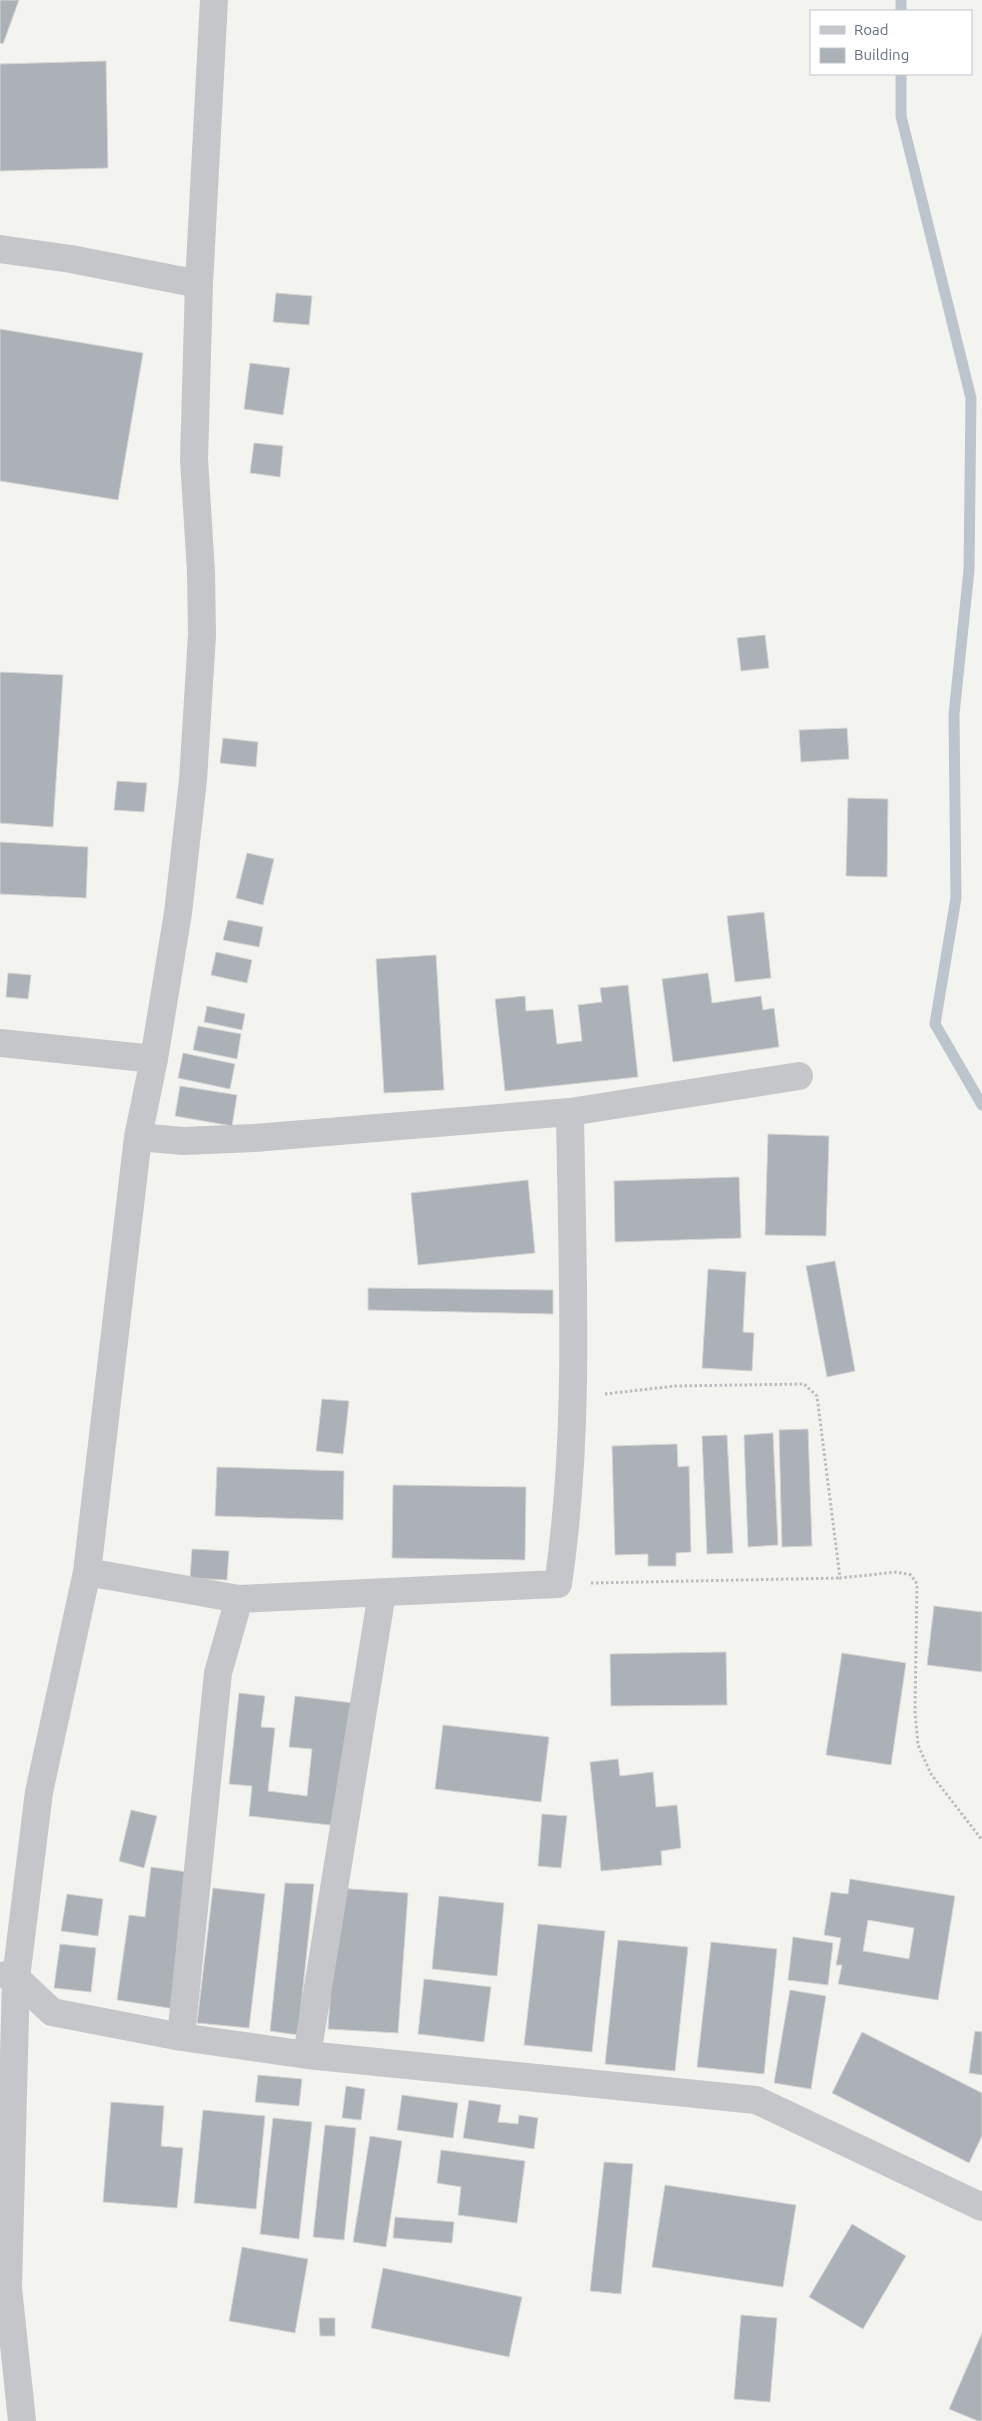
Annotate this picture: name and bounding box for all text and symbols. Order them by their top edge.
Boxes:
legend [810,10,972,75]
text: Road [854,21,889,38]
text: Building [854,46,909,63]

